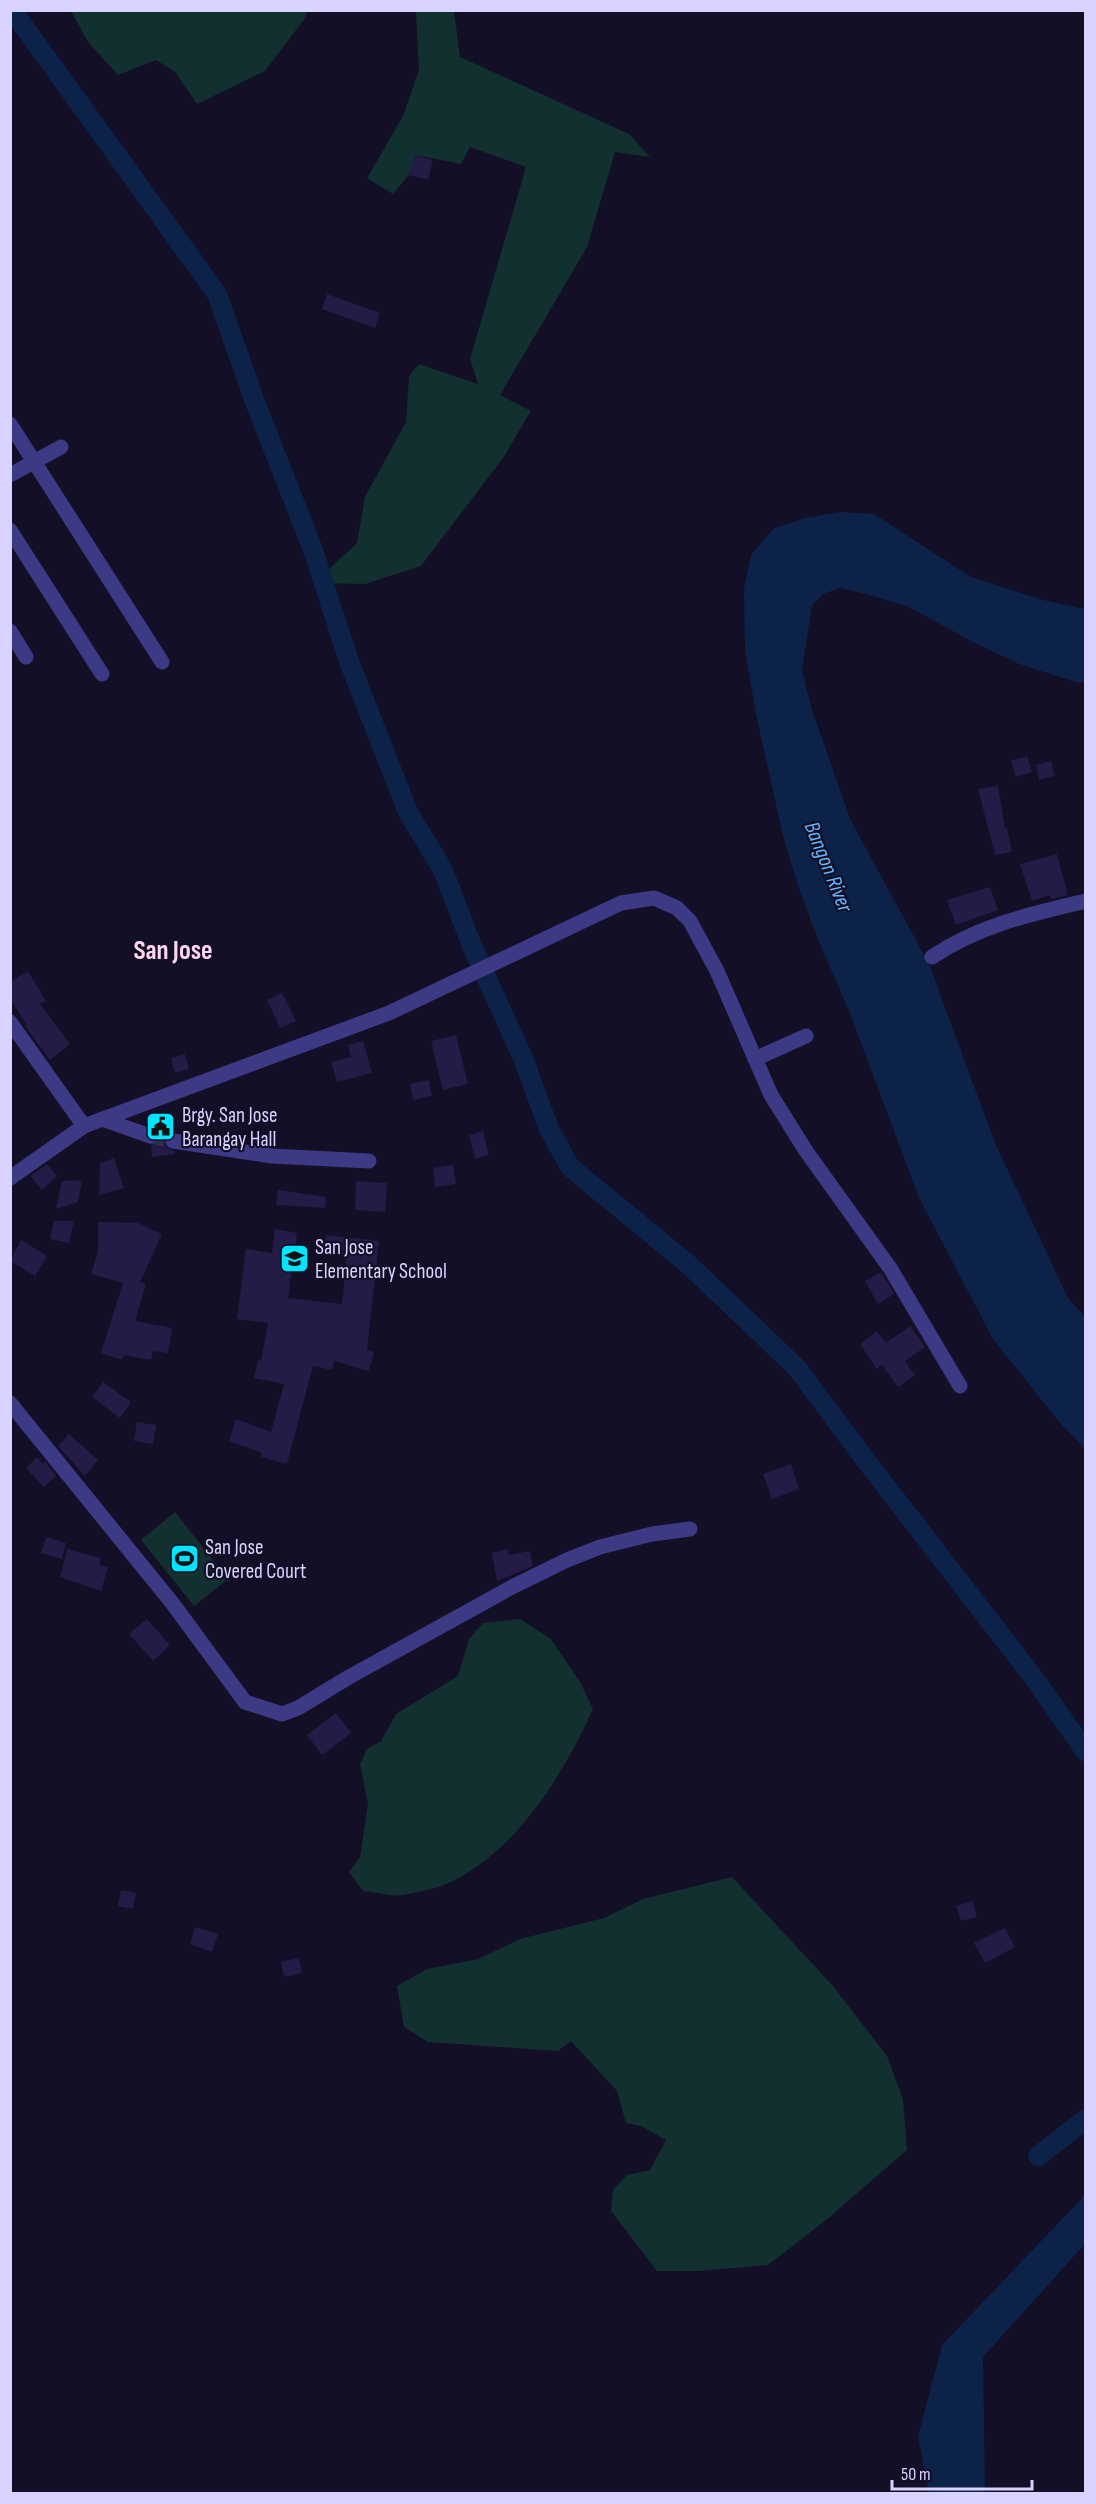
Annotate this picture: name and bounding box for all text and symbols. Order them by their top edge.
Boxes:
water label: Bangon River [798,818,859,917]
district label: San Jose [133,935,213,967]
place label: Brgy. San Jose Barangay Hall [182,1103,277,1152]
public building icon: Brgy. San Jose Barangay Hall [145,1111,177,1143]
place label: San Jose Elementary School [315,1235,447,1284]
school or university icon: San Jose Elementary School [278,1243,310,1275]
place label: San Jose Covered Court [205,1535,306,1584]
sports icon: San Jose Covered Court [168,1543,200,1575]
scale bar [892,2453,1032,2491]
text: 50 m [901,2464,931,2485]

